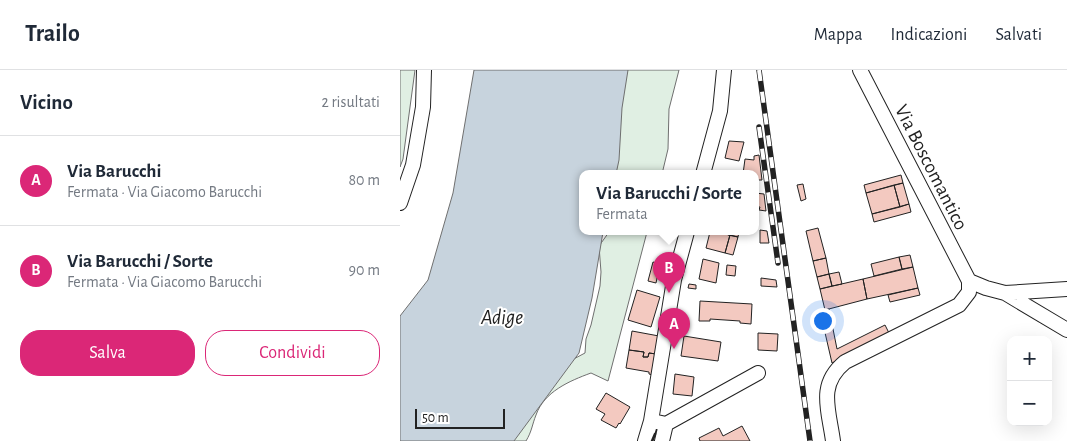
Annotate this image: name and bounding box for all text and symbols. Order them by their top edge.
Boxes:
text: Trailo [25,22,80,46]
text: Mappa [814,26,863,44]
text: Indicazioni [891,26,967,44]
text: Salvati [995,26,1042,44]
text: Vicino [20,92,73,113]
text: 2 risultati [322,94,380,110]
street label: Via Boscomantico [891,102,971,233]
text: Via Barucchi [67,162,161,181]
popup [579,170,759,235]
text: A [31,172,41,188]
text: 80 m [349,172,380,188]
text: Fermata · Via Giacomo Barucchi [67,184,262,200]
text: Via Barucchi / Sorte [596,184,742,203]
text: Fermata [596,206,648,222]
text: Via Barucchi / Sorte [67,252,213,271]
pin: B [653,252,685,293]
text: B [31,262,41,278]
text: 90 m [349,262,380,278]
text: Fermata · Via Giacomo Barucchi [67,274,262,290]
water label: Adige [480,307,523,328]
pin: A [658,308,690,349]
your location [810,308,836,334]
button: Salva [20,330,195,376]
button: Condividi [205,330,380,376]
map controls [1007,336,1052,426]
button: + [1007,336,1052,381]
button: − [1007,381,1052,426]
scale bar [415,406,505,429]
text: 50 m [422,411,449,425]

